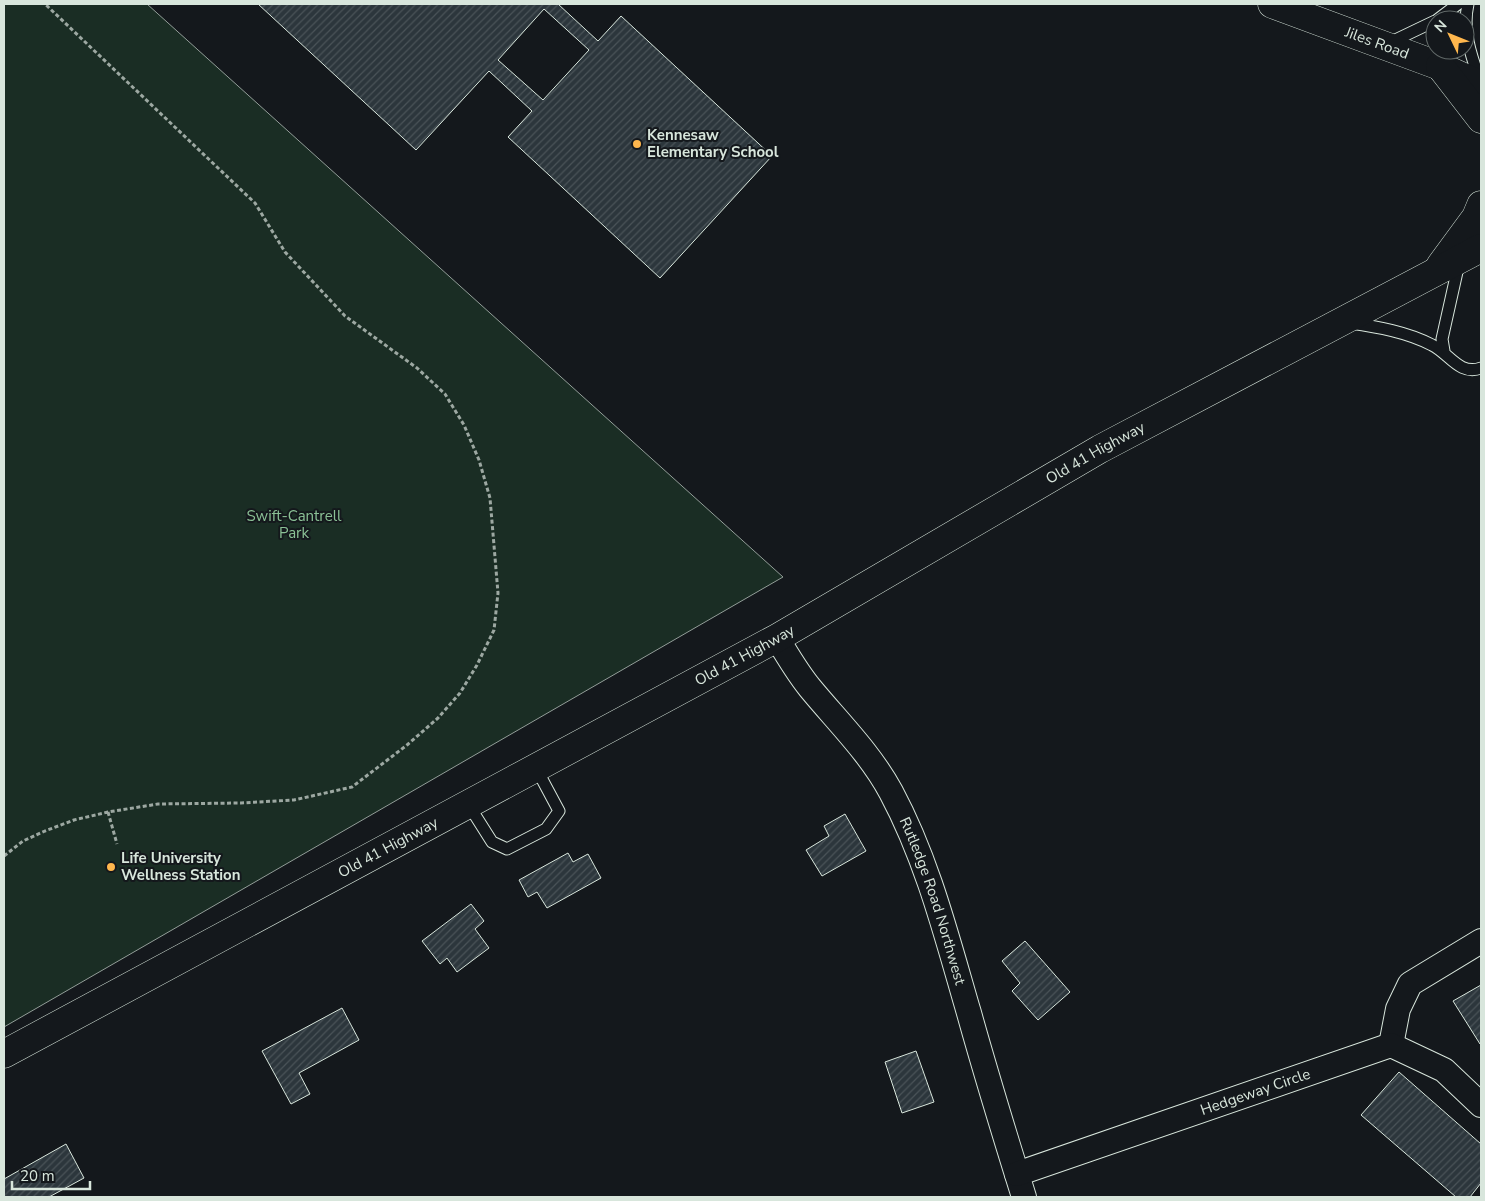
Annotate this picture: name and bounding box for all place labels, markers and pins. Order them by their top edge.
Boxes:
place label: Kennesaw Elementary School [647,125,779,162]
marker: Kennesaw Elementary School [631,138,643,150]
place label: Life University Wellness Station [121,848,240,885]
marker: Life University Wellness Station [105,861,117,873]

